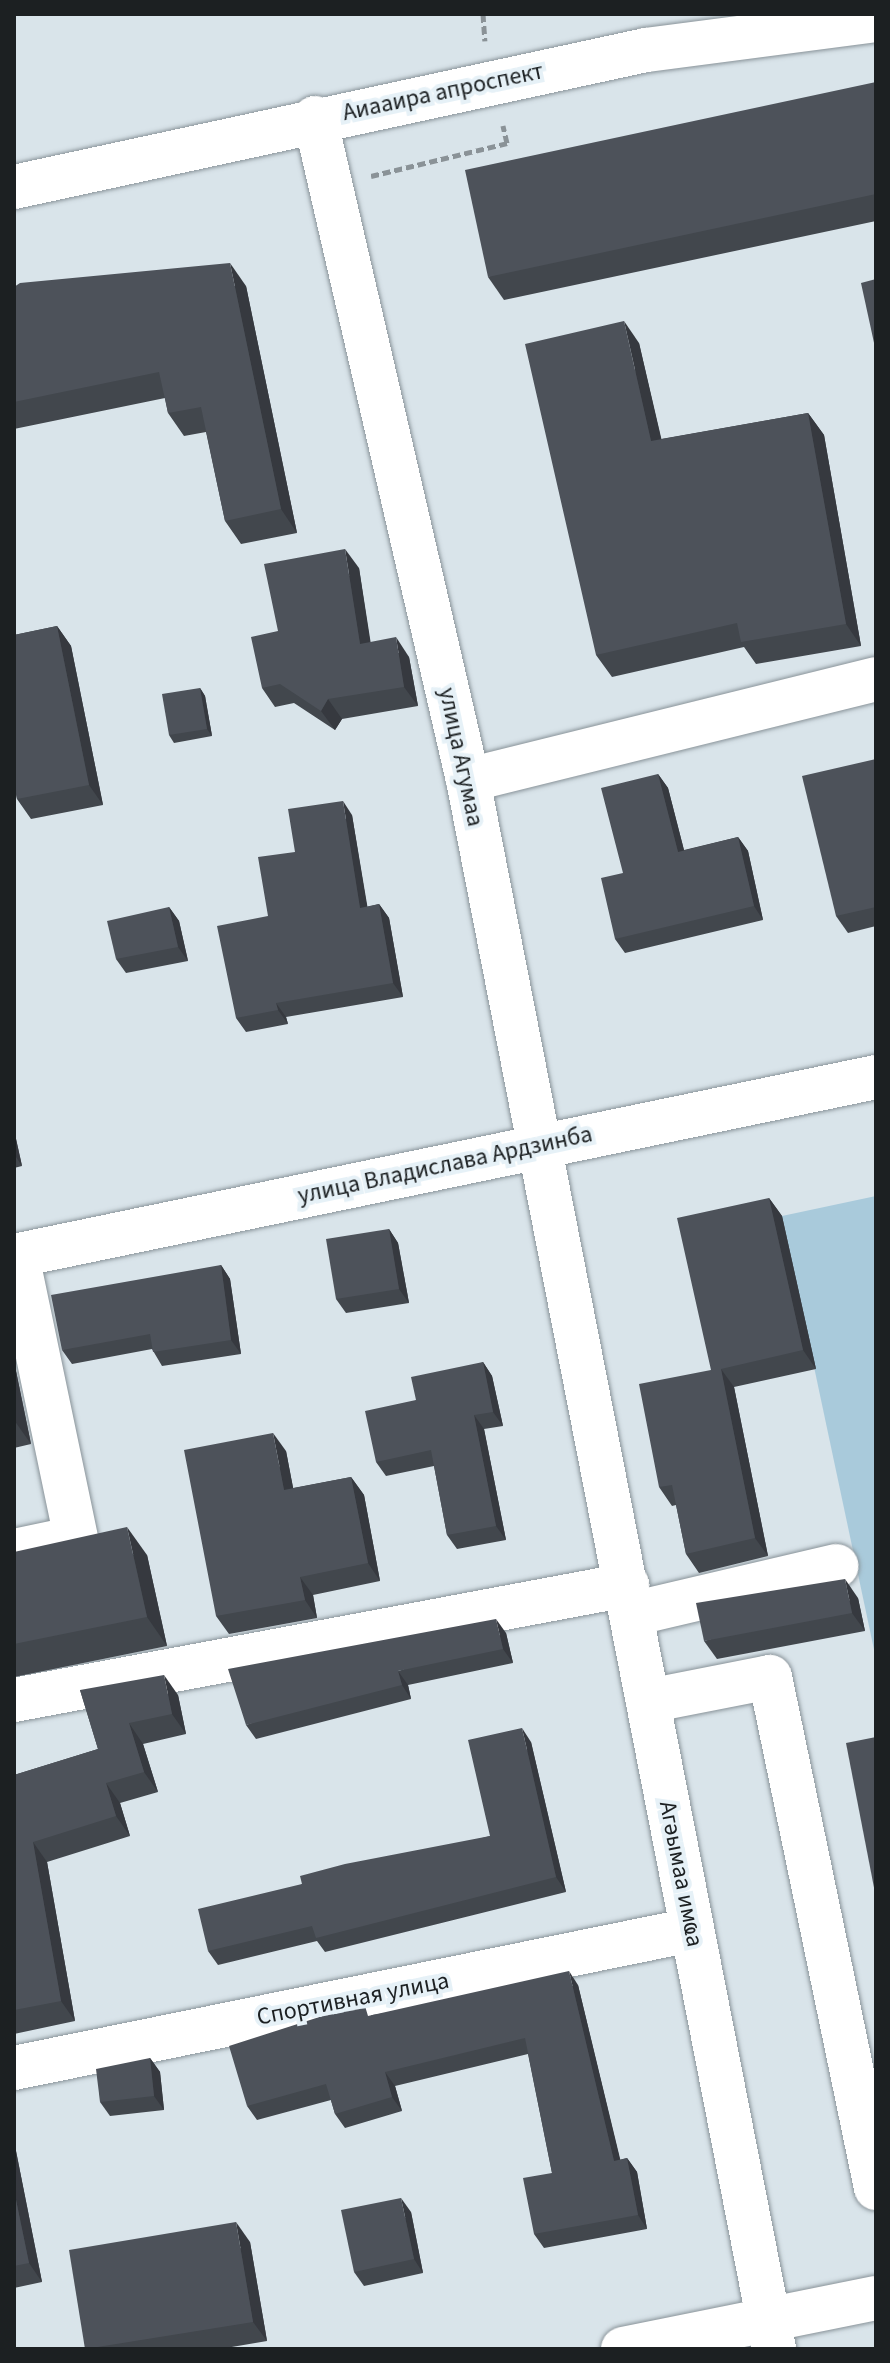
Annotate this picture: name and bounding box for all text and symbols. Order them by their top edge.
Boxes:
street label: Аиааира апроспект [340,57,546,127]
street label: улица Агумаа [432,685,490,829]
street label: улица Владислава Ардзинба [295,1120,595,1210]
street label: Агәымаа имҩа [653,1799,709,1949]
street label: Спортивная улица [254,1966,452,2032]

